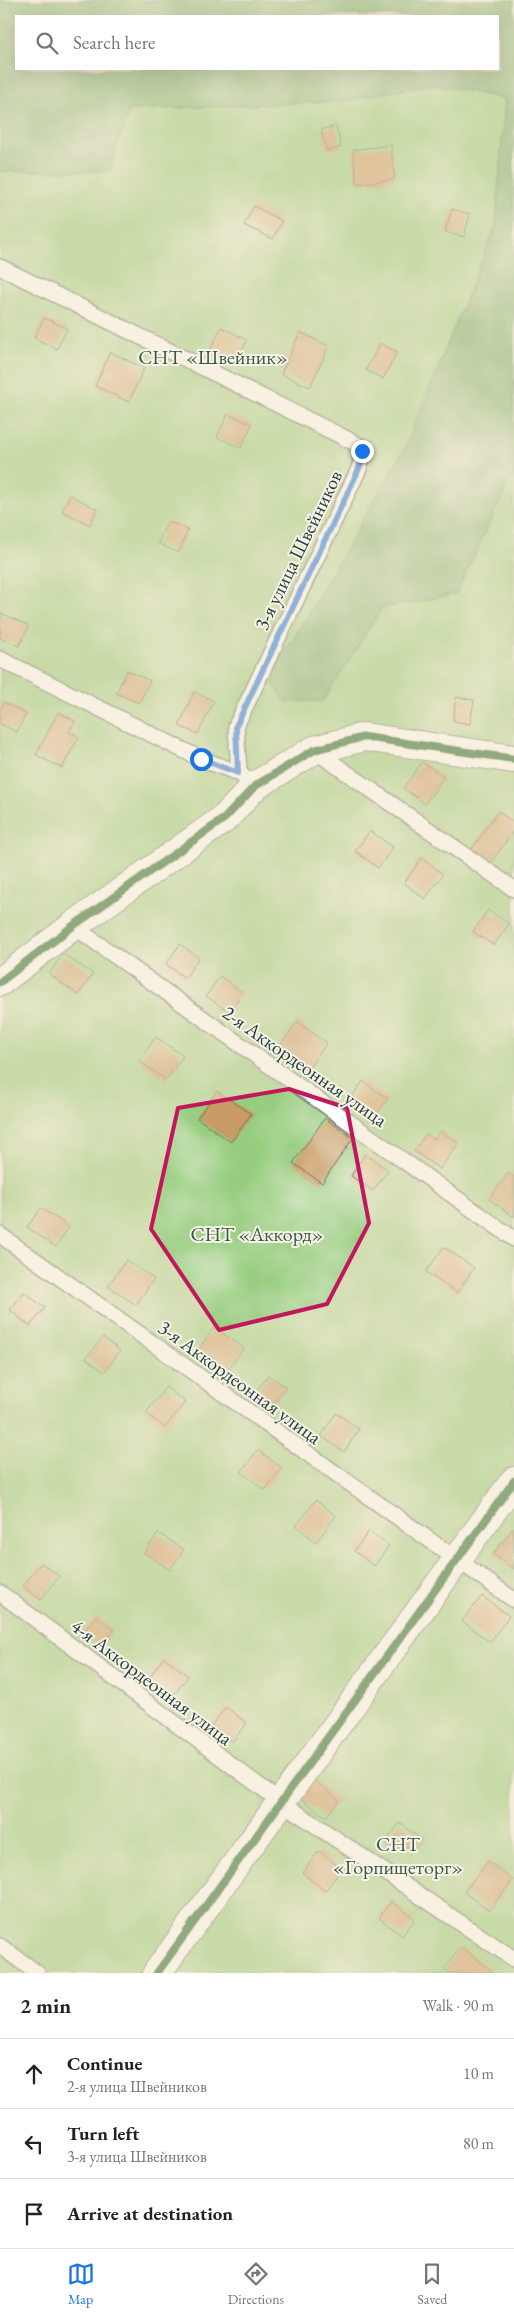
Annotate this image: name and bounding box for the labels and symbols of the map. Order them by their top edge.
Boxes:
park label: СНТ «Швейник» [138,344,288,370]
route end [351,440,374,463]
street label: 3-я улица Швейников [248,466,348,634]
route start [190,748,213,771]
street label: 2-я Аккордеонная улица [218,999,393,1133]
park label: СНТ «Аккорд» [190,1221,324,1247]
street label: 3-я Аккордеонная улица [153,1314,327,1450]
street label: 4-я Аккордеонная улица [66,1613,238,1751]
park label: СНТ «Горпищеторг» [333,1831,463,1880]

